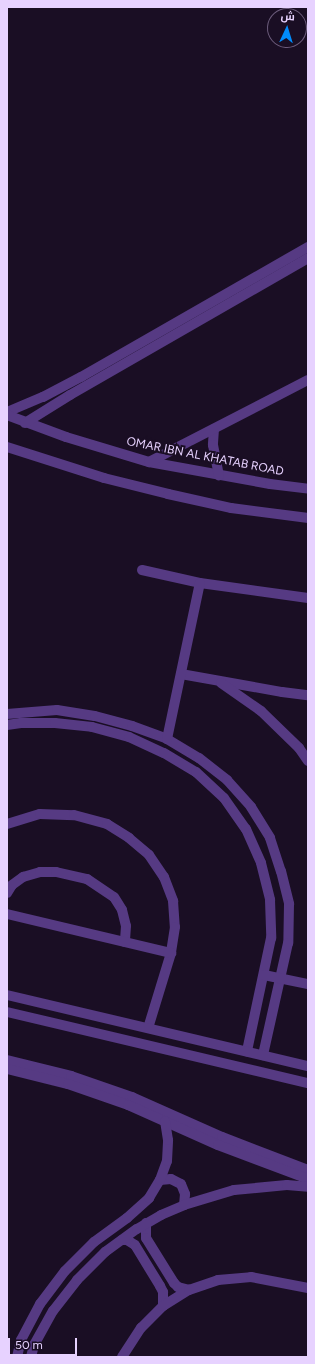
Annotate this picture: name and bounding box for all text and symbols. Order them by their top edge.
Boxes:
north arrow [267,8,307,48]
text: ش [280,10,295,24]
street label: OMAR IBN AL KHATAB ROAD [125,435,285,479]
scale bar [10,1330,79,1356]
text: 50 m [15,1338,43,1352]

